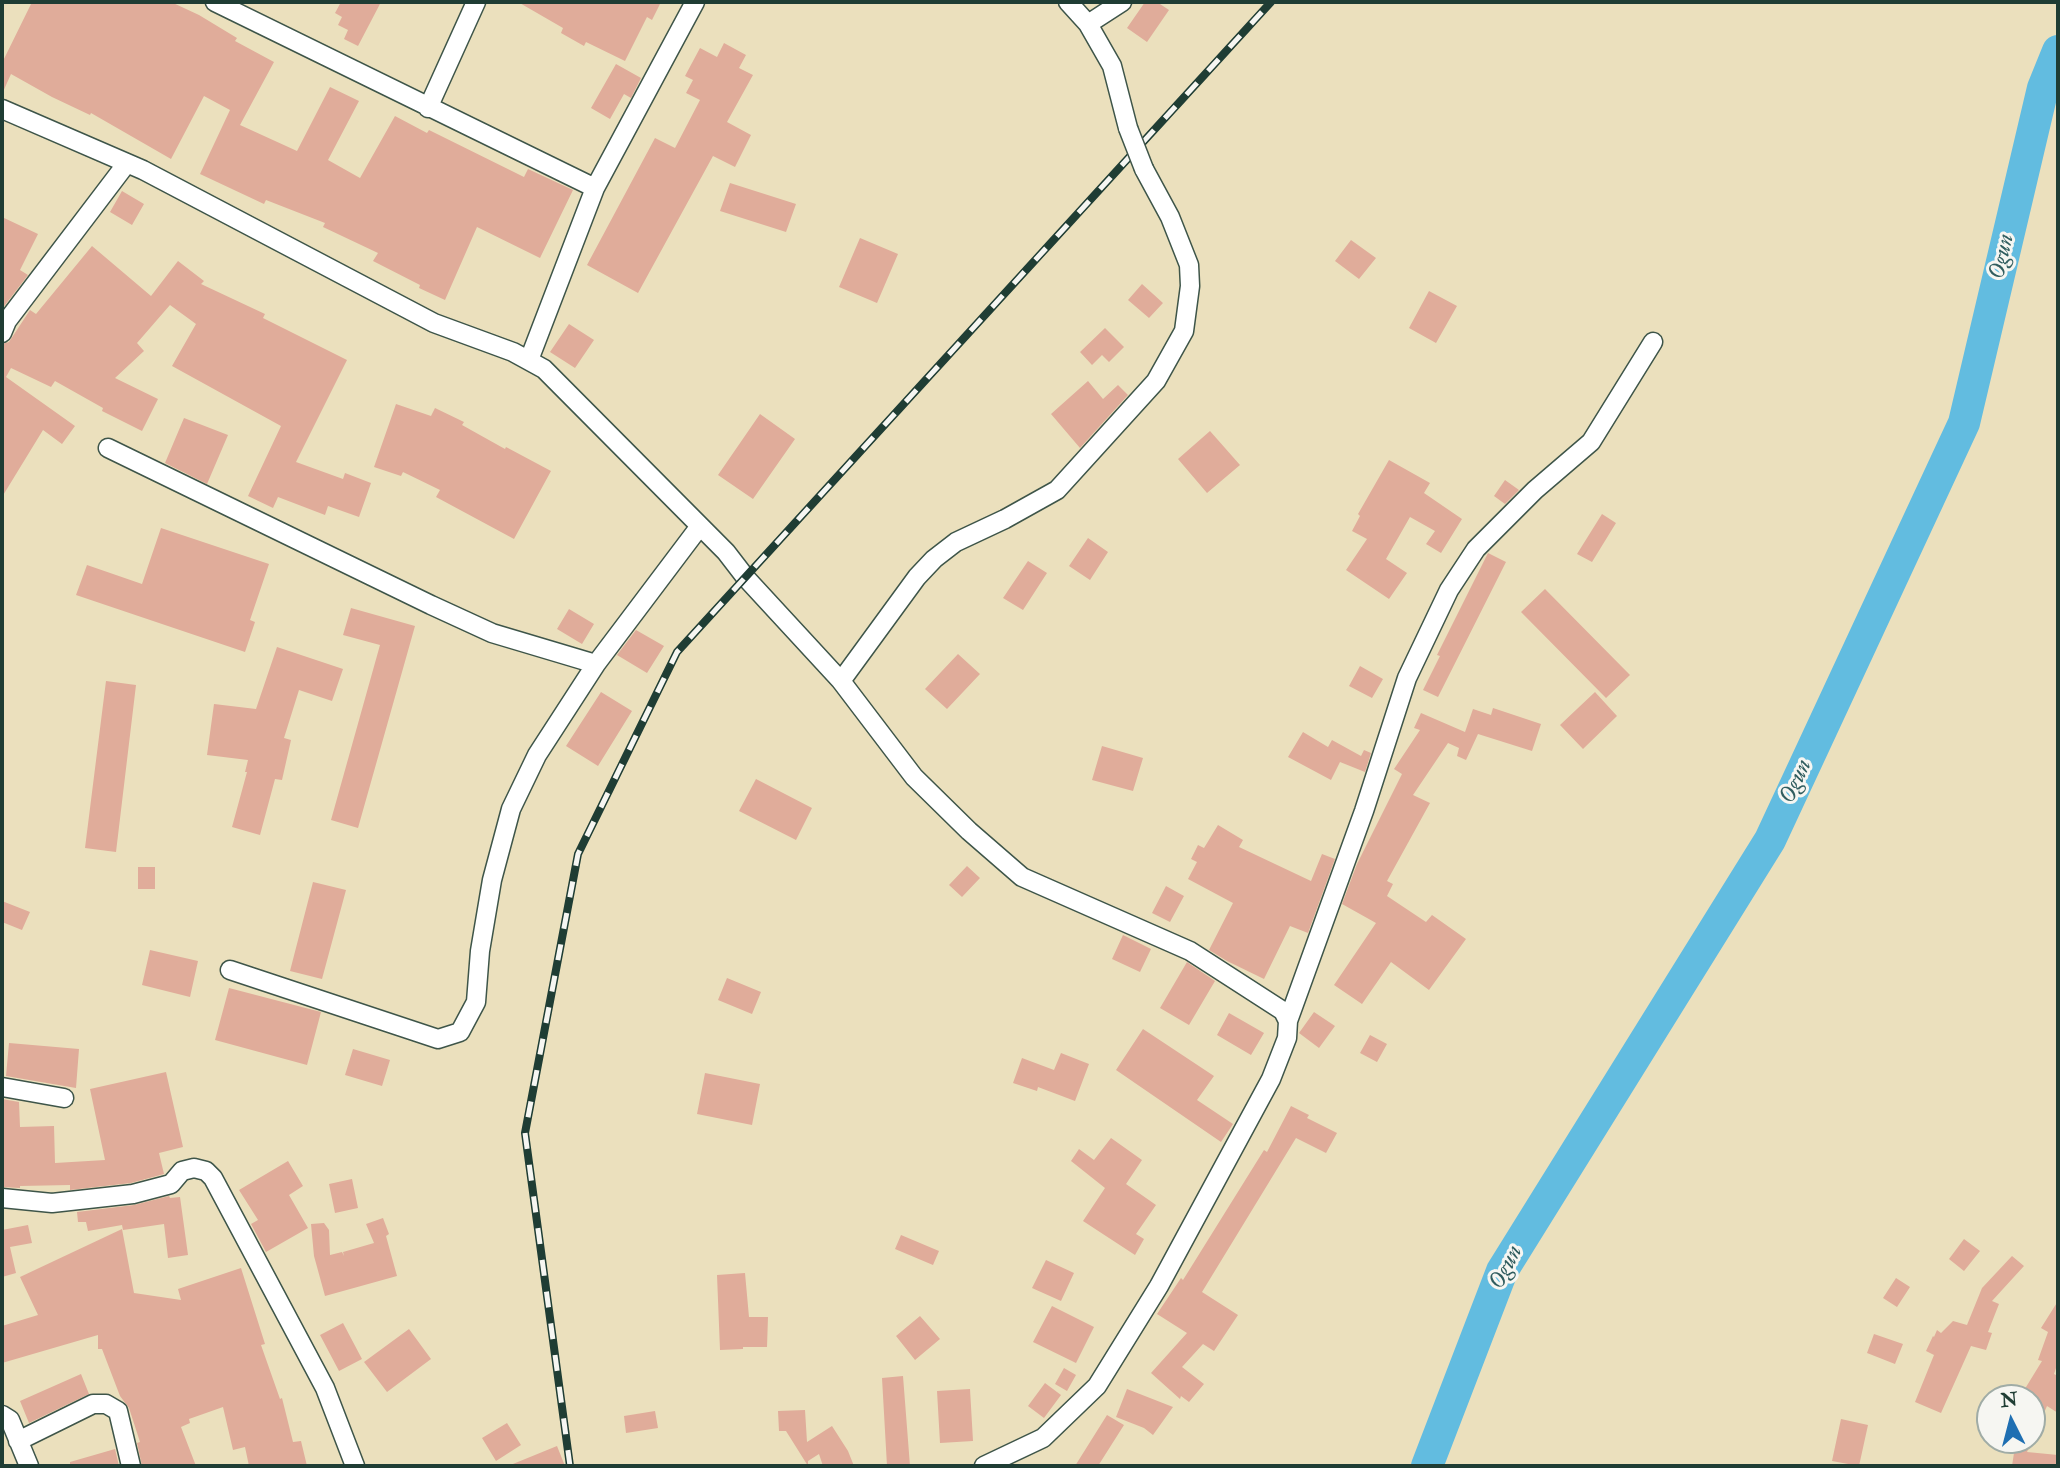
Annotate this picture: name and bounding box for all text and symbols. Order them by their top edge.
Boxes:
water label: Ogun [1984,232,2022,282]
water label: Ogun [1775,755,1819,809]
water label: Ogun [1484,1241,1530,1295]
north arrow [1976,1384,2046,1454]
text: N [1999,1387,2019,1413]

